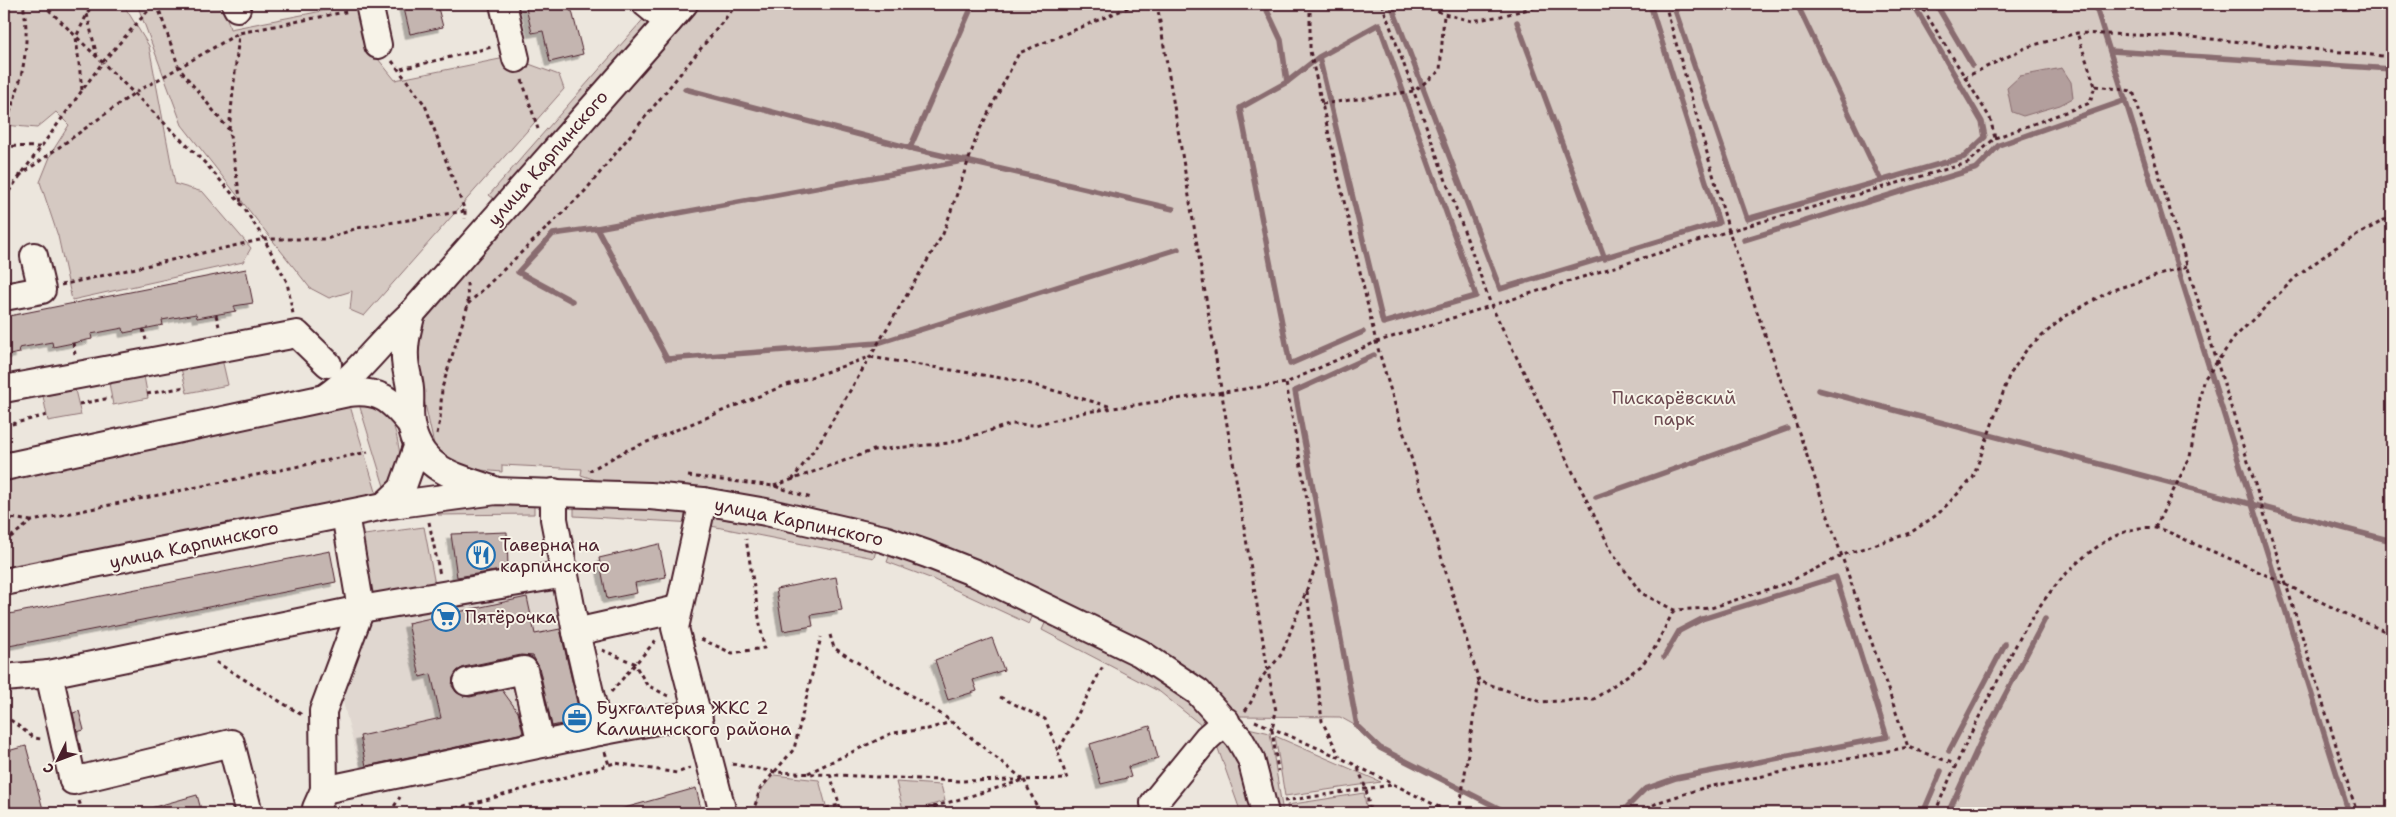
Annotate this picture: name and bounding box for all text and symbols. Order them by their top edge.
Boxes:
street label: улица Карпинского [482,85,614,231]
park label: Пискарёвский парк [1612,386,1736,431]
street label: улица Карпинского [712,492,886,552]
street label: улица Карпинского [107,515,281,575]
place label: Таверна на карпинского [500,533,610,578]
restaurant icon: Таверна на карпинского [466,540,496,570]
supermarket icon: Пятёрочка [431,602,461,632]
place label: Пятёрочка [465,605,556,629]
place label: Бухгалтерия ЖКС 2 Калининского района [596,696,791,741]
office icon: Бухгалтерия ЖКС 2 Калининского района [562,703,592,733]
north arrow [32,734,82,784]
text: С [39,759,58,778]

